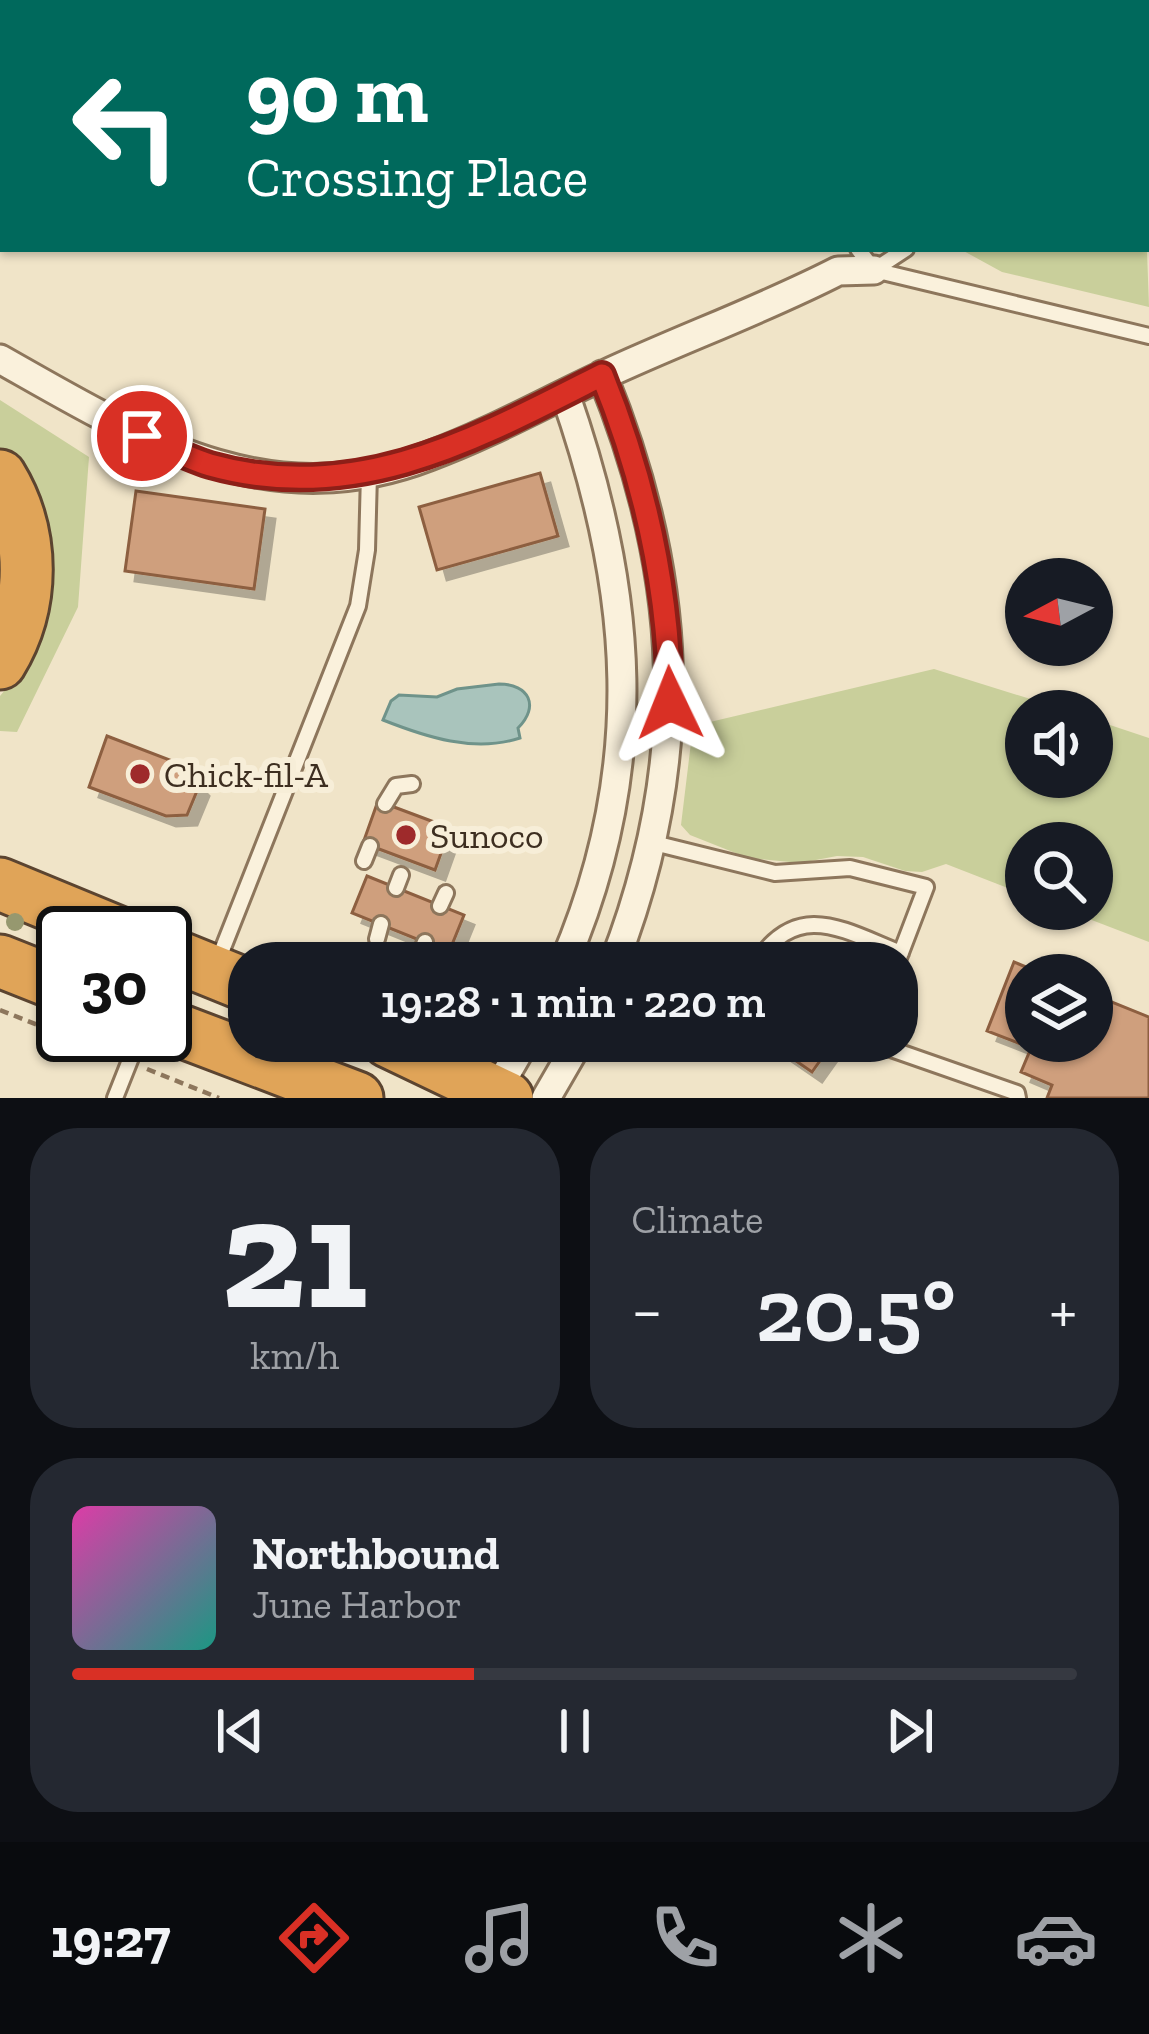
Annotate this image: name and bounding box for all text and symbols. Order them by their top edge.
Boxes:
text: 90 m [246,43,429,144]
icon: left [48,48,204,204]
text: Crossing Place [246,145,588,210]
pin [91,385,193,487]
icon: arrive [109,403,175,469]
north arrow [1005,558,1113,666]
map controls [1005,558,1113,1062]
position arrow [607,640,733,766]
button: sound [1005,690,1113,798]
place label: Chick-fil-A [164,753,328,796]
marker: Chick-fil-A [127,761,153,787]
place label: Sunoco [430,814,544,857]
marker: Sunoco [393,822,419,848]
button: search [1005,822,1113,930]
speed limit sign: 30 [36,906,192,1062]
button: layers [1005,954,1113,1062]
text: 19:28 · 1 min · 220 m [381,975,765,1029]
text: 21 [221,1160,368,1347]
text: Climate [632,1196,763,1243]
text: 20.5° [756,1256,956,1364]
text: − [632,1271,662,1350]
text: + [1049,1271,1077,1350]
text: km/h [250,1332,339,1379]
text: Northbound [252,1527,500,1581]
text: June Harbor [252,1581,462,1628]
icon: previous [207,1698,273,1764]
icon: pause [542,1698,608,1764]
icon: next [877,1698,943,1764]
icon: directions [272,1896,356,1980]
icon: music [458,1896,542,1980]
icon: phone [643,1896,727,1980]
icon: climate [829,1896,913,1980]
icon: car [1014,1896,1098,1980]
text: 19:27 [51,1906,171,1971]

